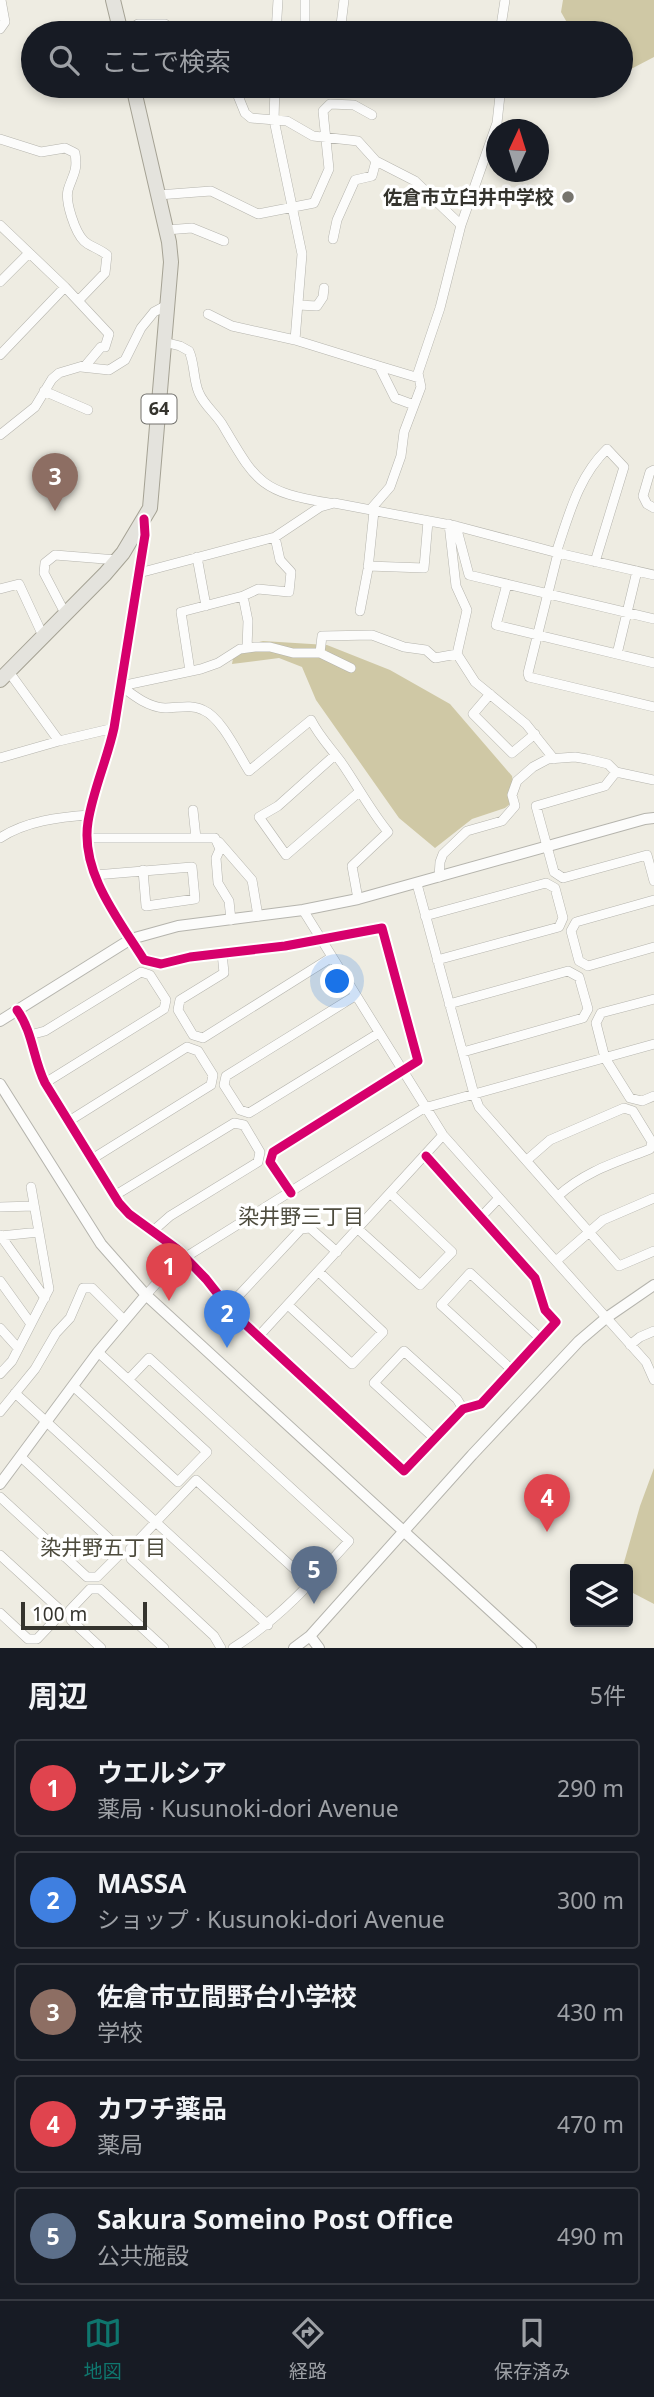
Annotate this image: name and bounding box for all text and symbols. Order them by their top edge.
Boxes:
search box [21,21,633,98]
icon: search [45,41,83,79]
text: ここで検索 [101,43,231,79]
north arrow [486,119,549,182]
place label: 佐倉市立臼井中学校 [383,184,554,210]
marker: 佐倉市立臼井中学校 [560,189,576,205]
road number: 64 [142,394,176,424]
pin: 3 [32,453,78,511]
your location [320,964,354,998]
district label: 染井野三丁目 [238,1202,364,1230]
pin: 1 [146,1243,192,1301]
pin: 2 [204,1290,250,1348]
pin: 4 [524,1474,570,1532]
district label: 染井野五丁目 [40,1533,166,1561]
pin: 5 [291,1546,337,1604]
map controls [570,1564,633,1627]
button: layers [570,1564,633,1627]
scale bar [21,1599,147,1631]
text: 100 m [32,1601,87,1627]
text: 周辺 [28,1675,88,1716]
text: 5件 [590,1679,626,1711]
text: ウエルシア [97,1754,227,1790]
text: 1 [46,1772,60,1804]
text: 290 m [557,1772,624,1804]
text: 薬局 · Kusunoki-dori Avenue [97,1792,399,1824]
text: MASSA [97,1865,186,1901]
text: 2 [46,1884,60,1916]
text: 300 m [557,1884,624,1916]
text: ショップ · Kusunoki-dori Avenue [97,1903,445,1935]
text: 佐倉市立間野台小学校 [97,1978,357,2014]
text: 3 [46,1996,60,2028]
text: 430 m [557,1996,624,2028]
text: 学校 [97,2016,143,2048]
text: カワチ薬品 [97,2090,227,2126]
text: 4 [46,2108,60,2140]
text: 470 m [557,2108,624,2140]
text: 薬局 [97,2128,143,2160]
text: Sakura Someino Post Office [97,2201,453,2237]
text: 5 [46,2220,60,2252]
text: 490 m [557,2220,624,2252]
text: 公共施設 [97,2239,189,2271]
tab: 地図 [84,2314,122,2384]
tab: 経路 [289,2314,327,2384]
tab: 保存済み [494,2314,570,2384]

